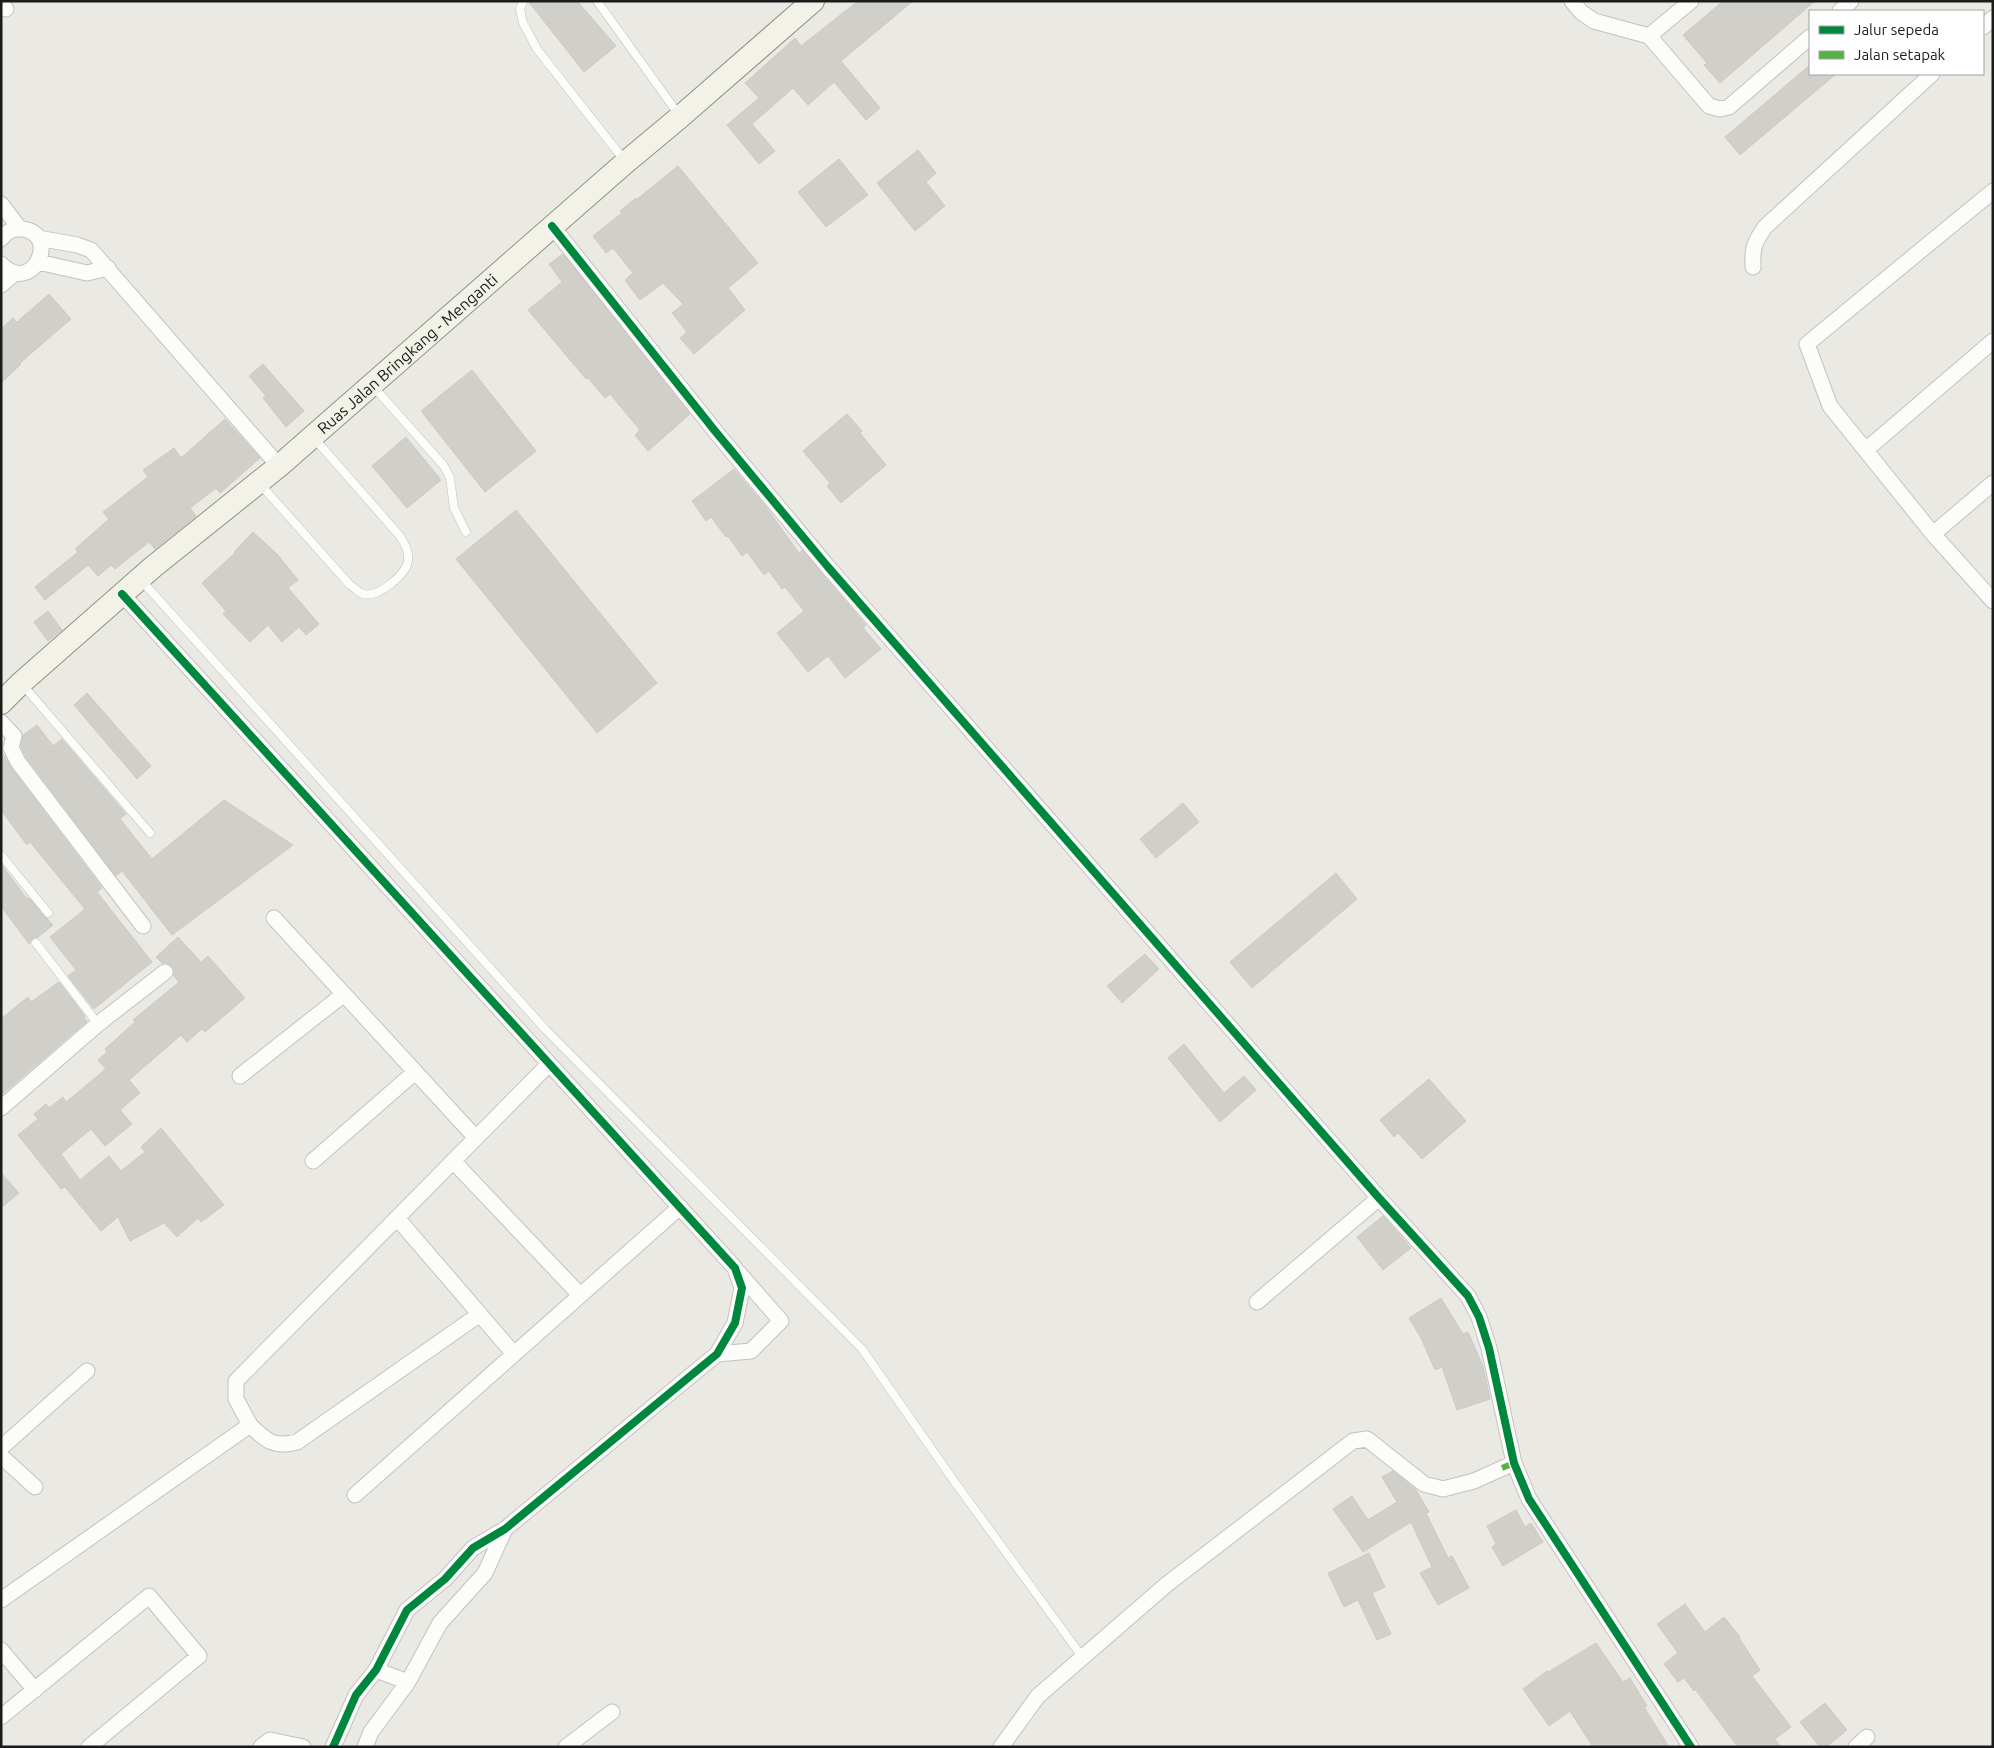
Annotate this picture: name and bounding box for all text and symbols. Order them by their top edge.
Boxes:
legend [1809,10,1984,75]
text: Jalur sepeda [1854,21,1939,38]
text: Jalan setapak [1854,46,1946,63]
street label: Ruas Jalan Bringkang - Menganti [314,270,501,437]

